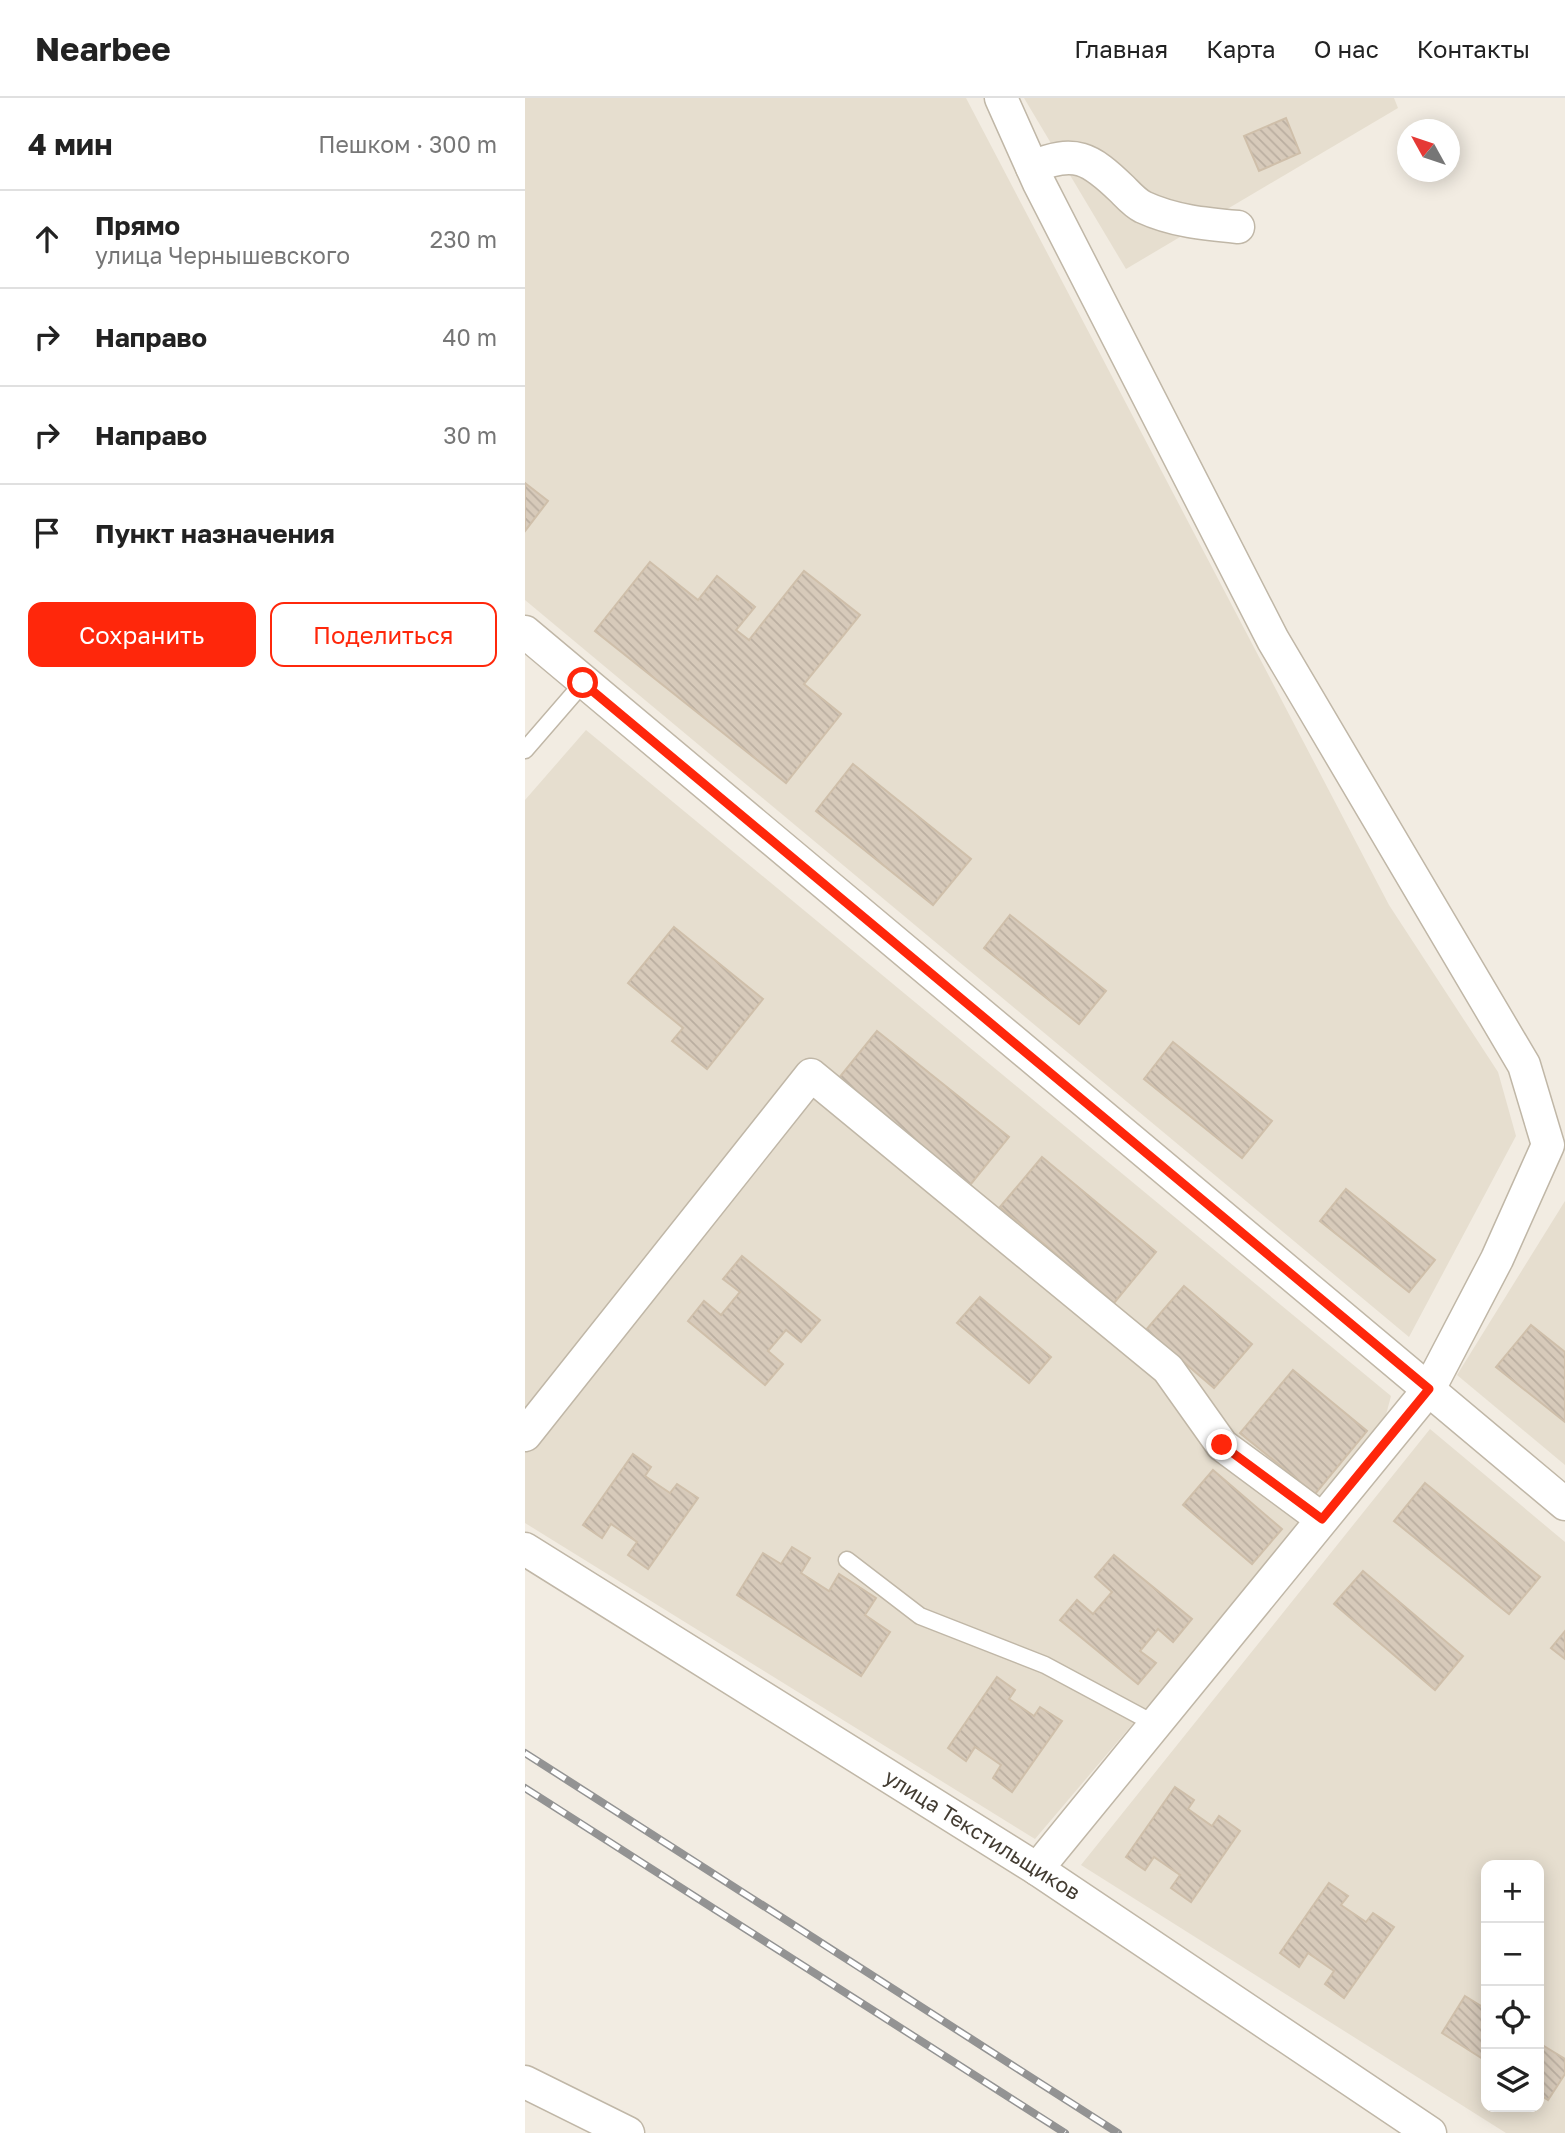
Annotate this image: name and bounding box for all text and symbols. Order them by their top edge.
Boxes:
text: Nearbee [35,29,171,68]
text: Главная [1074,34,1168,63]
text: Карта [1206,34,1276,63]
text: О нас [1314,34,1379,63]
text: Контакты [1417,34,1530,63]
north arrow [1397,119,1460,182]
text: 4 мин [28,126,112,162]
text: Пешком · 300 m [318,130,497,158]
text: Прямо [95,210,180,241]
icon: ahead [28,220,66,258]
text: 230 m [430,225,497,253]
text: улица Чернышевского [95,241,350,269]
icon: right [28,318,66,356]
text: Направо [95,322,207,353]
text: 40 m [443,323,497,351]
icon: right [28,416,66,454]
text: Направо [95,420,207,451]
text: 30 m [443,421,497,449]
icon: arrive [28,514,66,552]
text: Пункт назначения [95,518,335,549]
button: Сохранить [28,602,256,667]
button: Поделиться [270,602,497,667]
route start [567,667,598,698]
route end [1206,1429,1237,1460]
street label: улица Текстильщиков [880,1763,1085,1905]
map controls [1481,1860,1544,2112]
button: + [1481,1860,1544,1923]
button: − [1481,1923,1544,1986]
button: locate [1481,1986,1544,2049]
button: layers [1481,2049,1544,2112]

